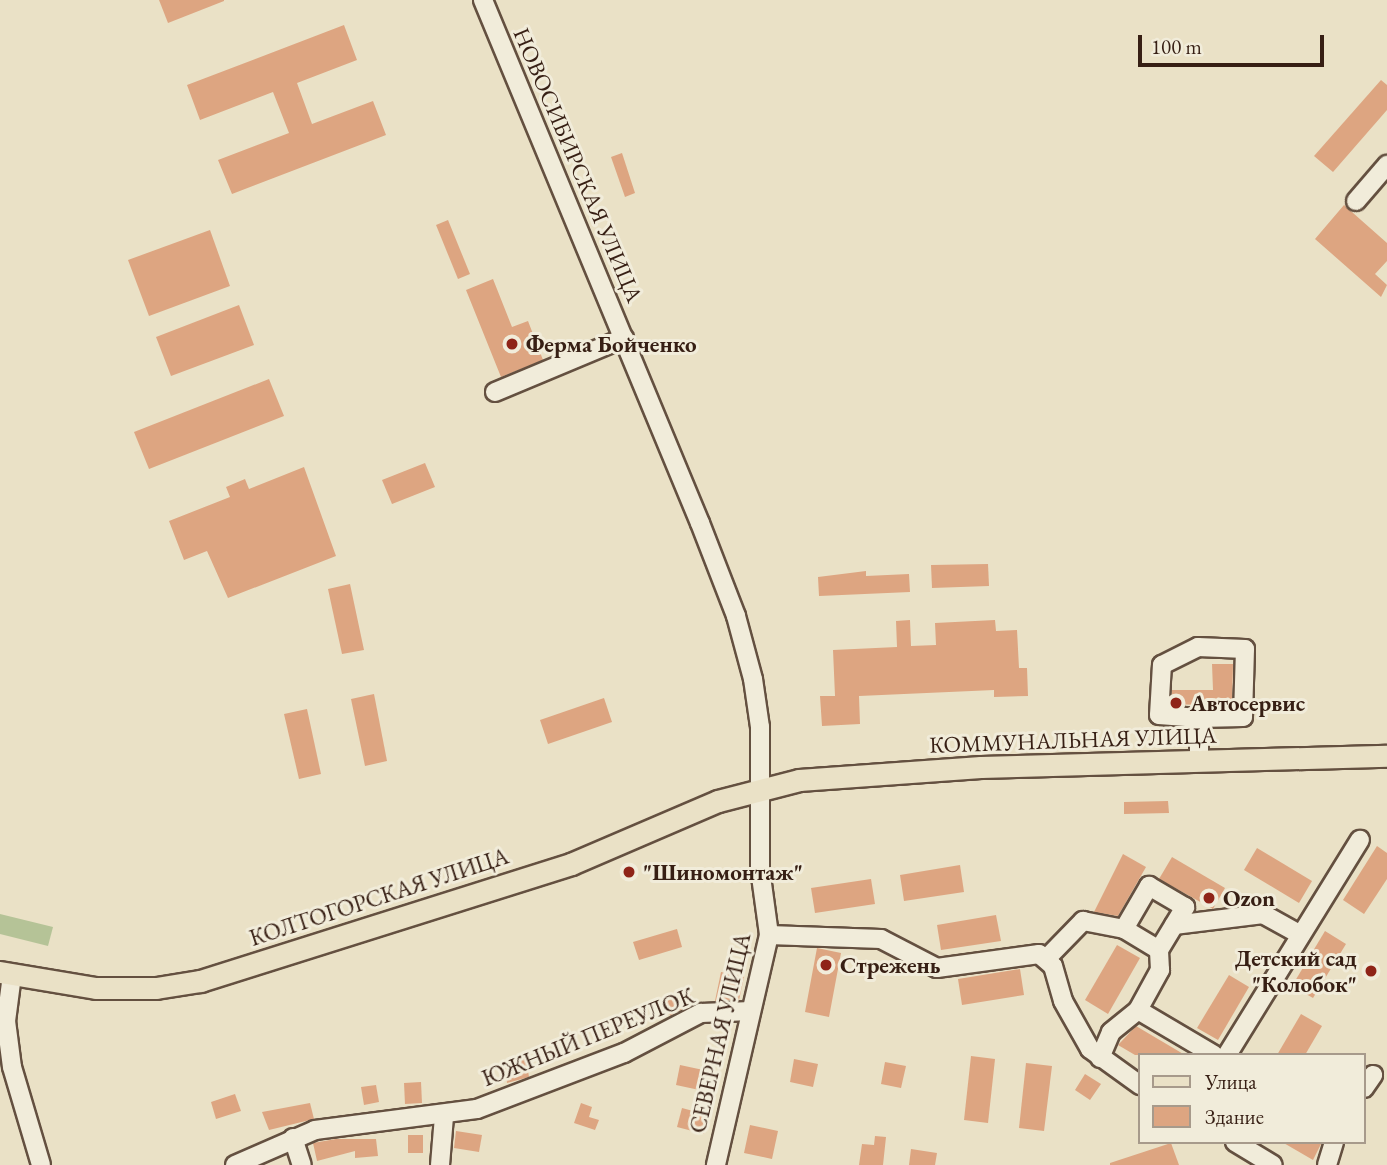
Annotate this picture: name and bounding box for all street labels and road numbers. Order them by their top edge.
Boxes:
street label: НОВОСИБИРСКАЯ УЛИЦА [508,23,648,307]
street label: КОММУНАЛЬНАЯ УЛИЦА [929,721,1217,759]
street label: КОЛТОГОРСКАЯ УЛИЦА [246,842,512,952]
street label: СЕВЕРНАЯ УЛИЦА [684,930,756,1136]
street label: ЮЖНЫЙ ПЕРЕУЛОК [478,982,698,1092]

